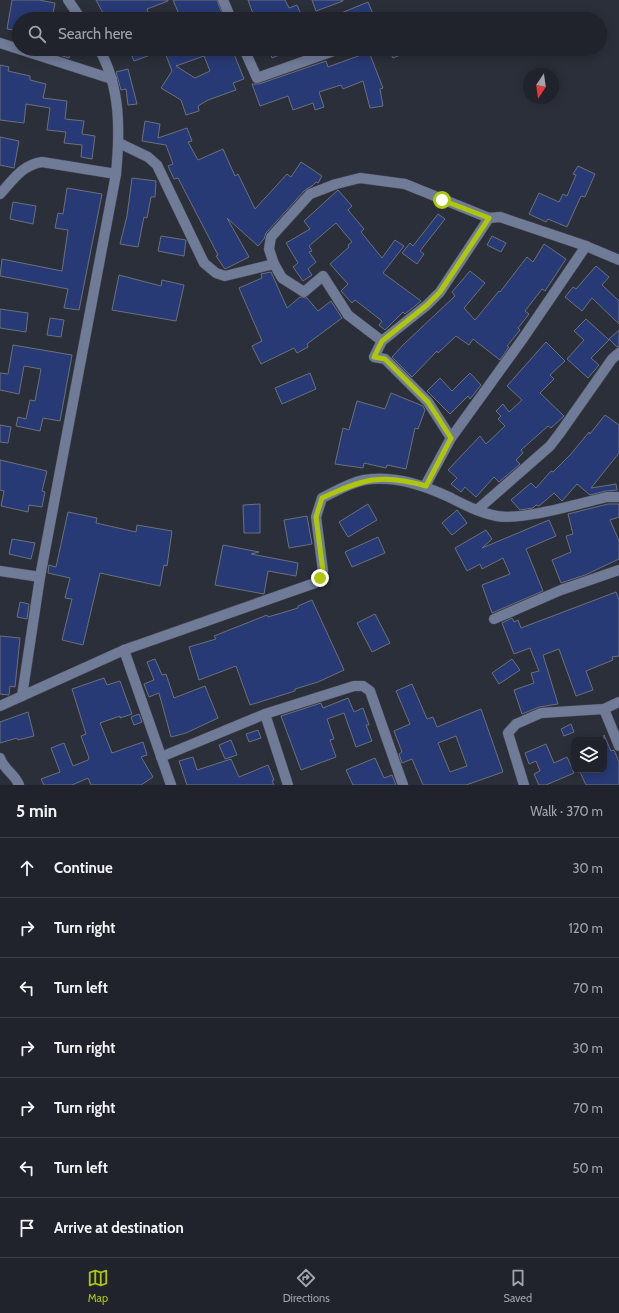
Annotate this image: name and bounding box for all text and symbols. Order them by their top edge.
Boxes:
search box [12,12,607,56]
icon: search [26,23,48,45]
text: Search here [58,25,133,43]
north arrow [523,68,559,104]
route start [433,191,451,209]
route end [311,569,329,587]
map controls [571,737,607,773]
button: layers [571,737,607,773]
text: 5 min [16,801,57,821]
text: Walk · 370 m [530,803,603,819]
icon: ahead [16,857,38,879]
text: Continue [54,859,113,877]
text: 30 m [573,860,603,876]
icon: right [16,917,38,939]
text: Turn right [54,919,115,937]
text: 120 m [569,920,603,936]
icon: left [16,977,38,999]
text: Turn left [54,979,108,997]
text: 70 m [573,980,603,996]
icon: right [16,1037,38,1059]
text: Turn right [54,1039,115,1057]
text: 30 m [573,1040,603,1056]
icon: right [16,1097,38,1119]
text: Turn right [54,1099,115,1117]
text: 70 m [573,1100,603,1116]
icon: left [16,1157,38,1179]
text: Turn left [54,1159,108,1177]
text: 50 m [573,1160,603,1176]
icon: arrive [16,1217,38,1239]
text: Arrive at destination [54,1219,184,1237]
tab: Map [87,1267,109,1305]
tab: Directions [283,1267,330,1305]
tab: Saved [504,1267,532,1305]

